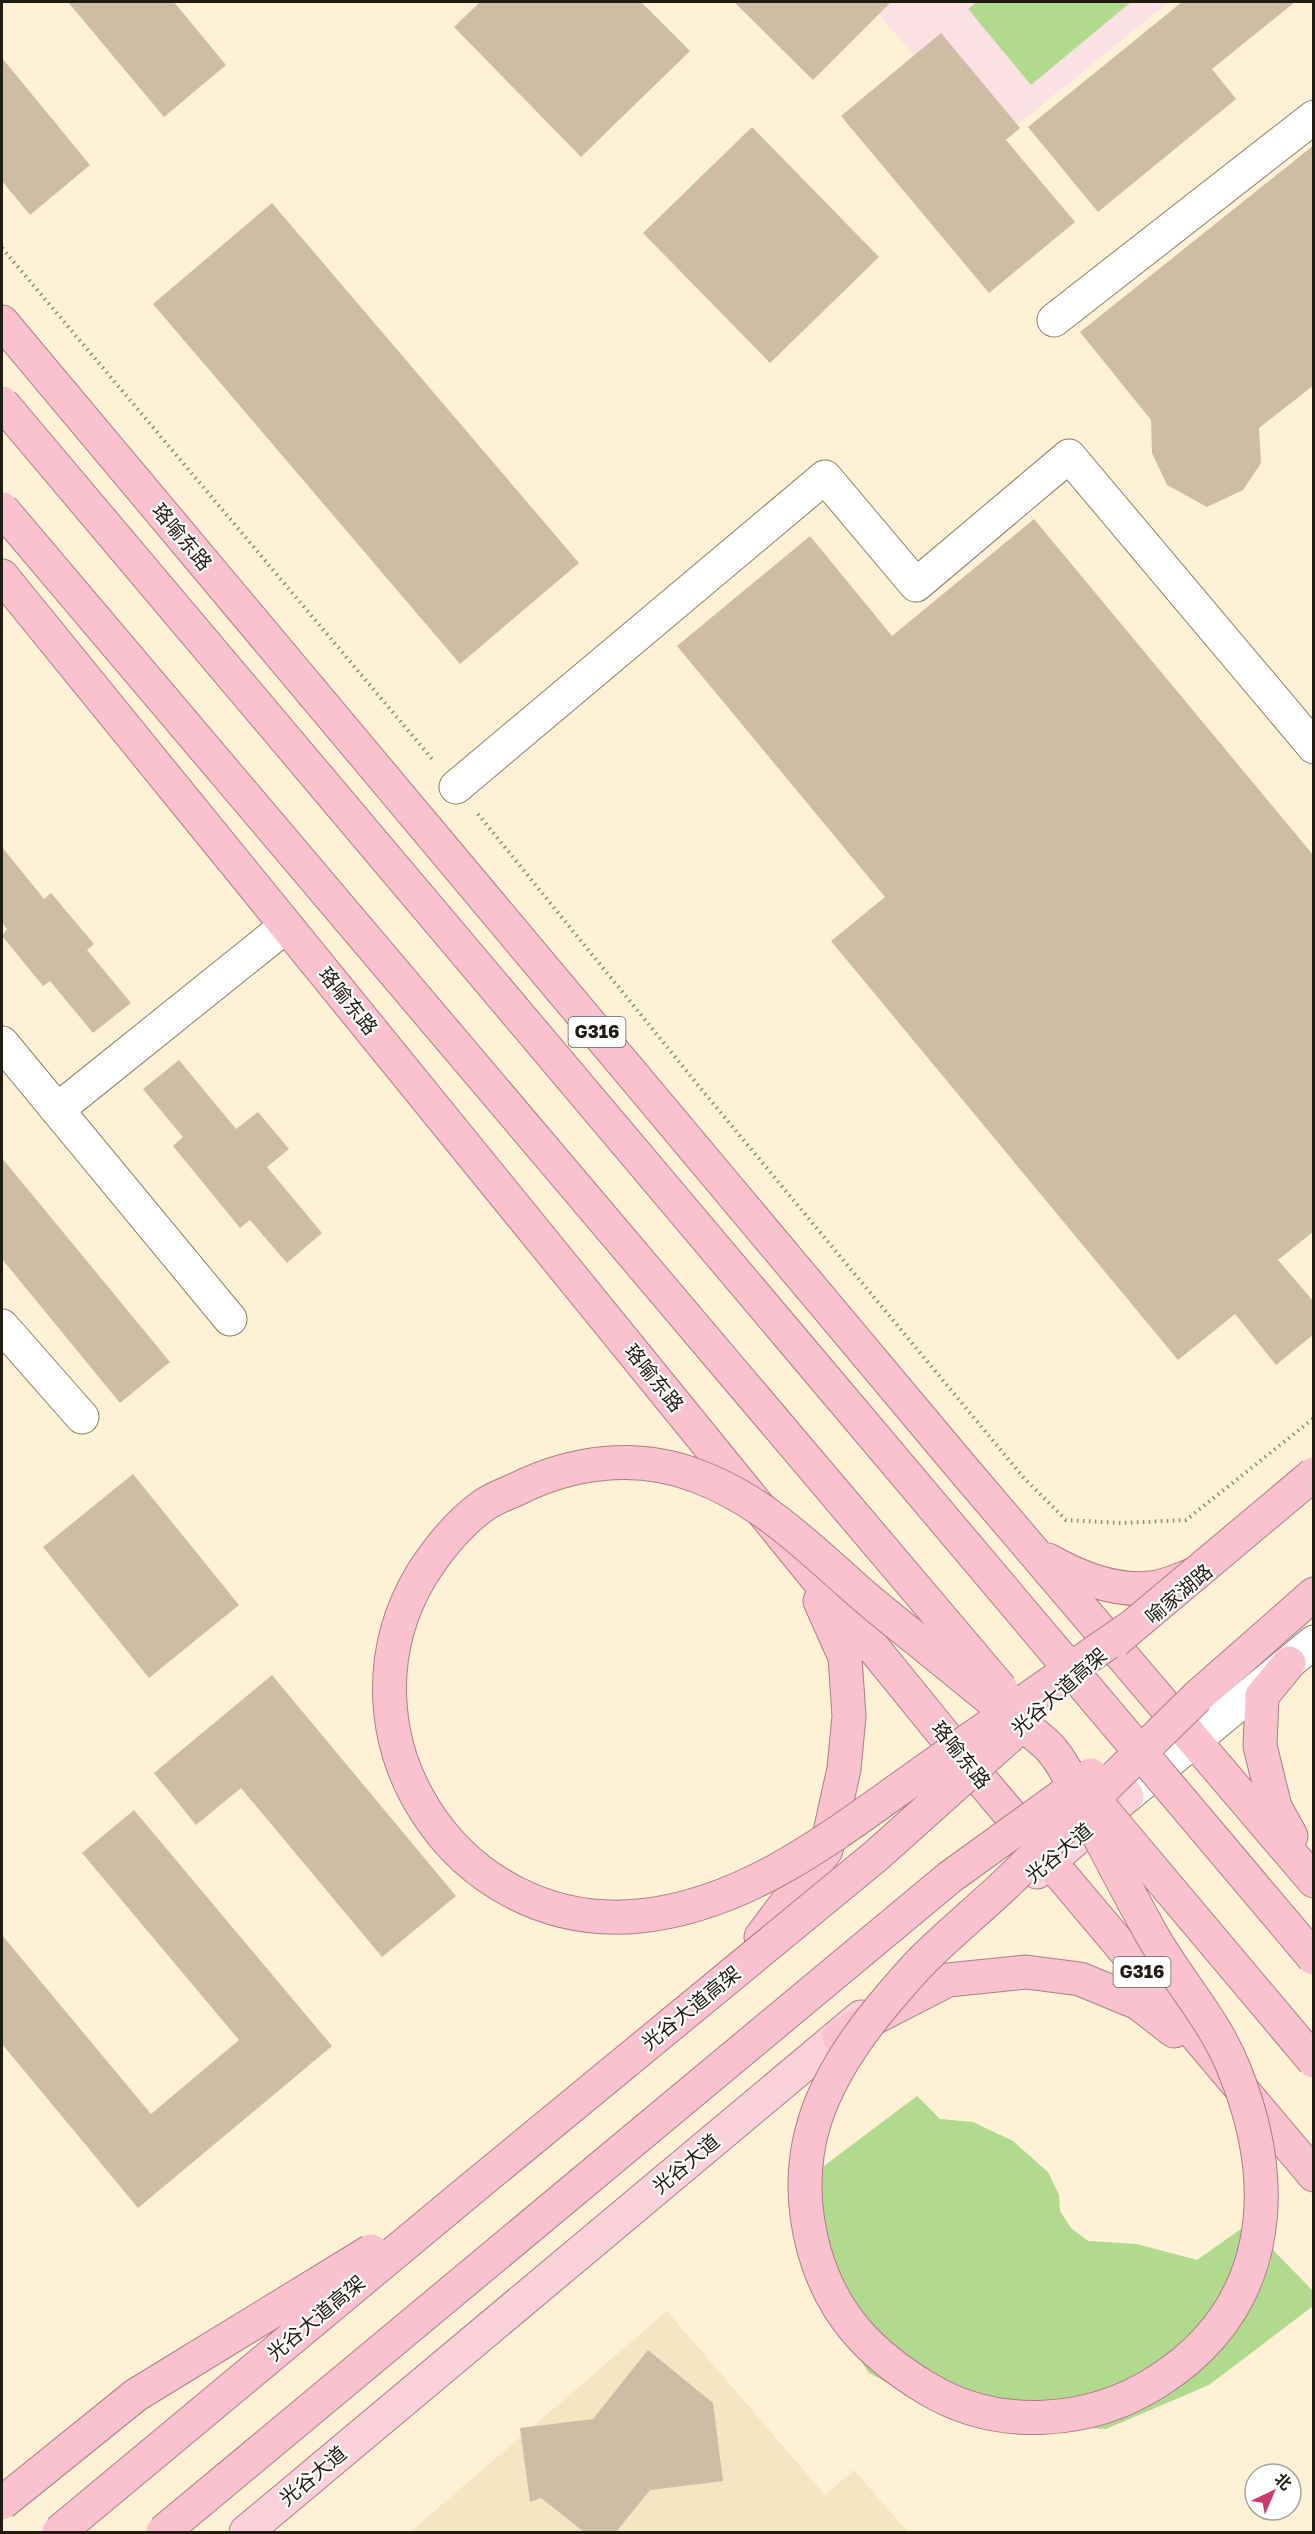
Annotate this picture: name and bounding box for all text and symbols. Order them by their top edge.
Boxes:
street label: 珞喻东路 [148,498,218,575]
street label: 珞喻东路 [314,962,383,1039]
road number: G316 [568,1017,626,1047]
street label: 珞喻东路 [620,1339,689,1416]
street label: 喻家湖路 [1140,1558,1217,1628]
street label: 光谷大道高架 [1006,1642,1111,1740]
street label: 珞喻东路 [927,1716,996,1793]
street label: 光谷大道 [1020,1817,1097,1887]
road number: G316 [1114,1957,1170,1987]
street label: 光谷大道高架 [636,1960,745,2054]
street label: 光谷大道 [647,2128,724,2198]
street label: 光谷大道高架 [262,2269,369,2365]
street label: 光谷大道 [274,2440,351,2510]
north arrow [1243,2462,1303,2522]
text: 北 [1271,2468,1296,2494]

